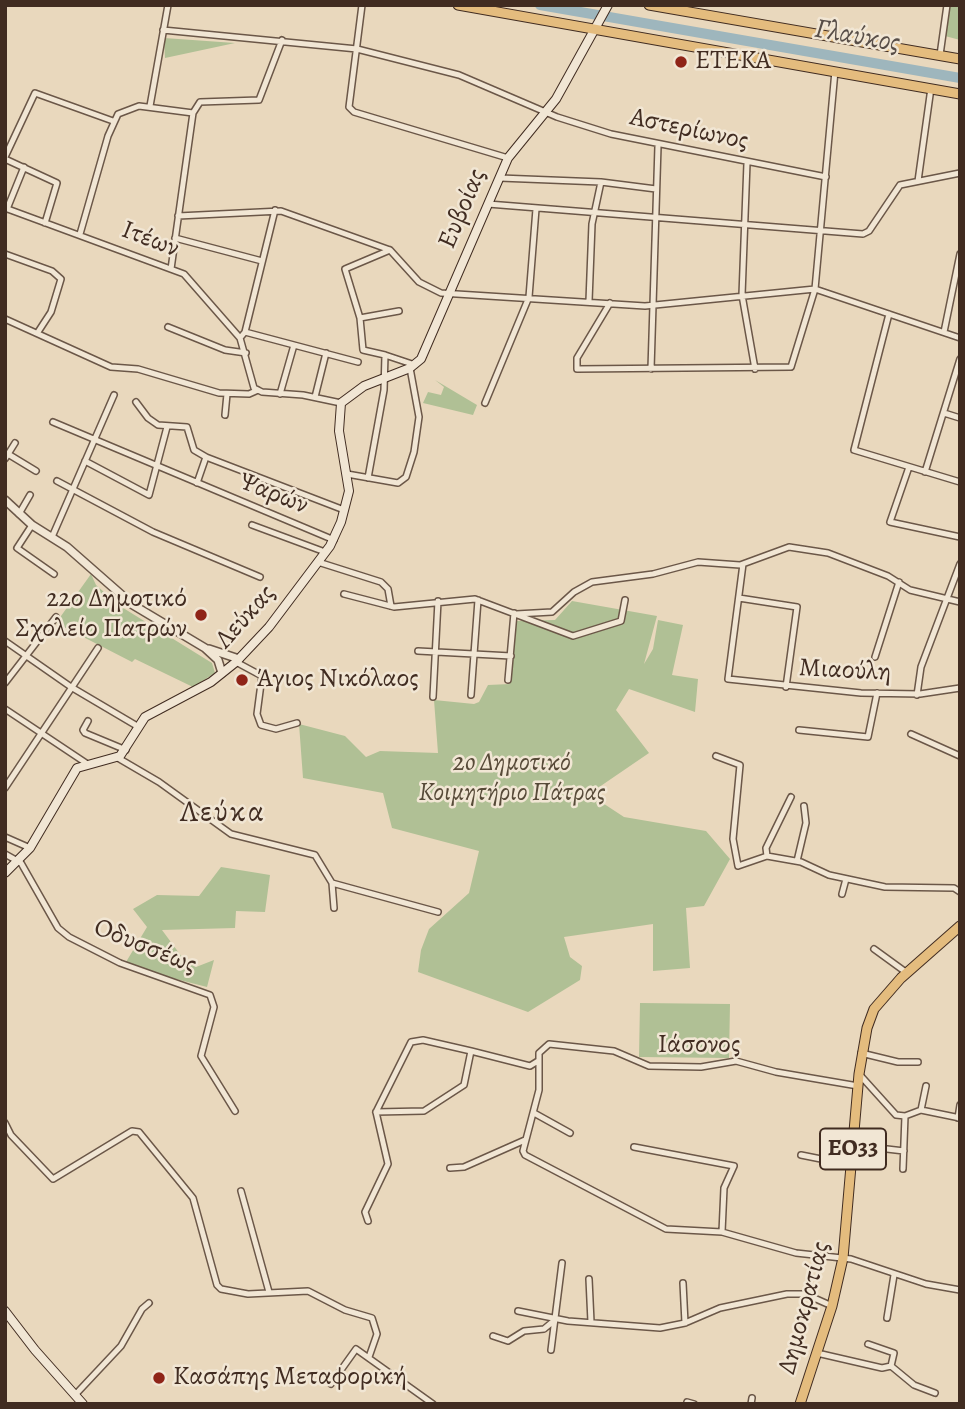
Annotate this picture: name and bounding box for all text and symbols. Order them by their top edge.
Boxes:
water label: Γλαύκος [812,13,902,61]
place label: ΕΤΕΚΑ [695,46,771,78]
marker: ΕΤΕΚΑ [673,54,689,70]
street label: Αστερίωνος [627,102,751,158]
street label: Ευβοίας [432,164,494,254]
street label: Ιτέων [117,215,183,265]
street label: Ψαρών [234,466,312,522]
street label: Λεύκας [209,579,283,655]
place label: 22ο Δημοτικό Σχολείο Πατρών [16,584,187,646]
marker: 22ο Δημοτικό Σχολείο Πατρών [193,607,209,623]
street label: Μιαούλη [798,653,892,689]
place label: Άγιος Νικόλαος [256,664,419,696]
marker: Άγιος Νικόλαος [234,672,250,688]
park label: 2o Δημοτικό Κοιμητήριο Πάτρας [418,748,606,810]
district label: Λεύκα [181,796,265,832]
street label: Οδυσσέως [89,912,201,982]
street label: Ιάσονος [658,1030,740,1062]
road number: ΕΟ33 [820,1128,886,1170]
street label: Δημοκρατίας [772,1238,838,1378]
place label: Κασάπης Μεταφορική [173,1362,407,1394]
marker: Κασάπης Μεταφορική [151,1370,167,1386]

